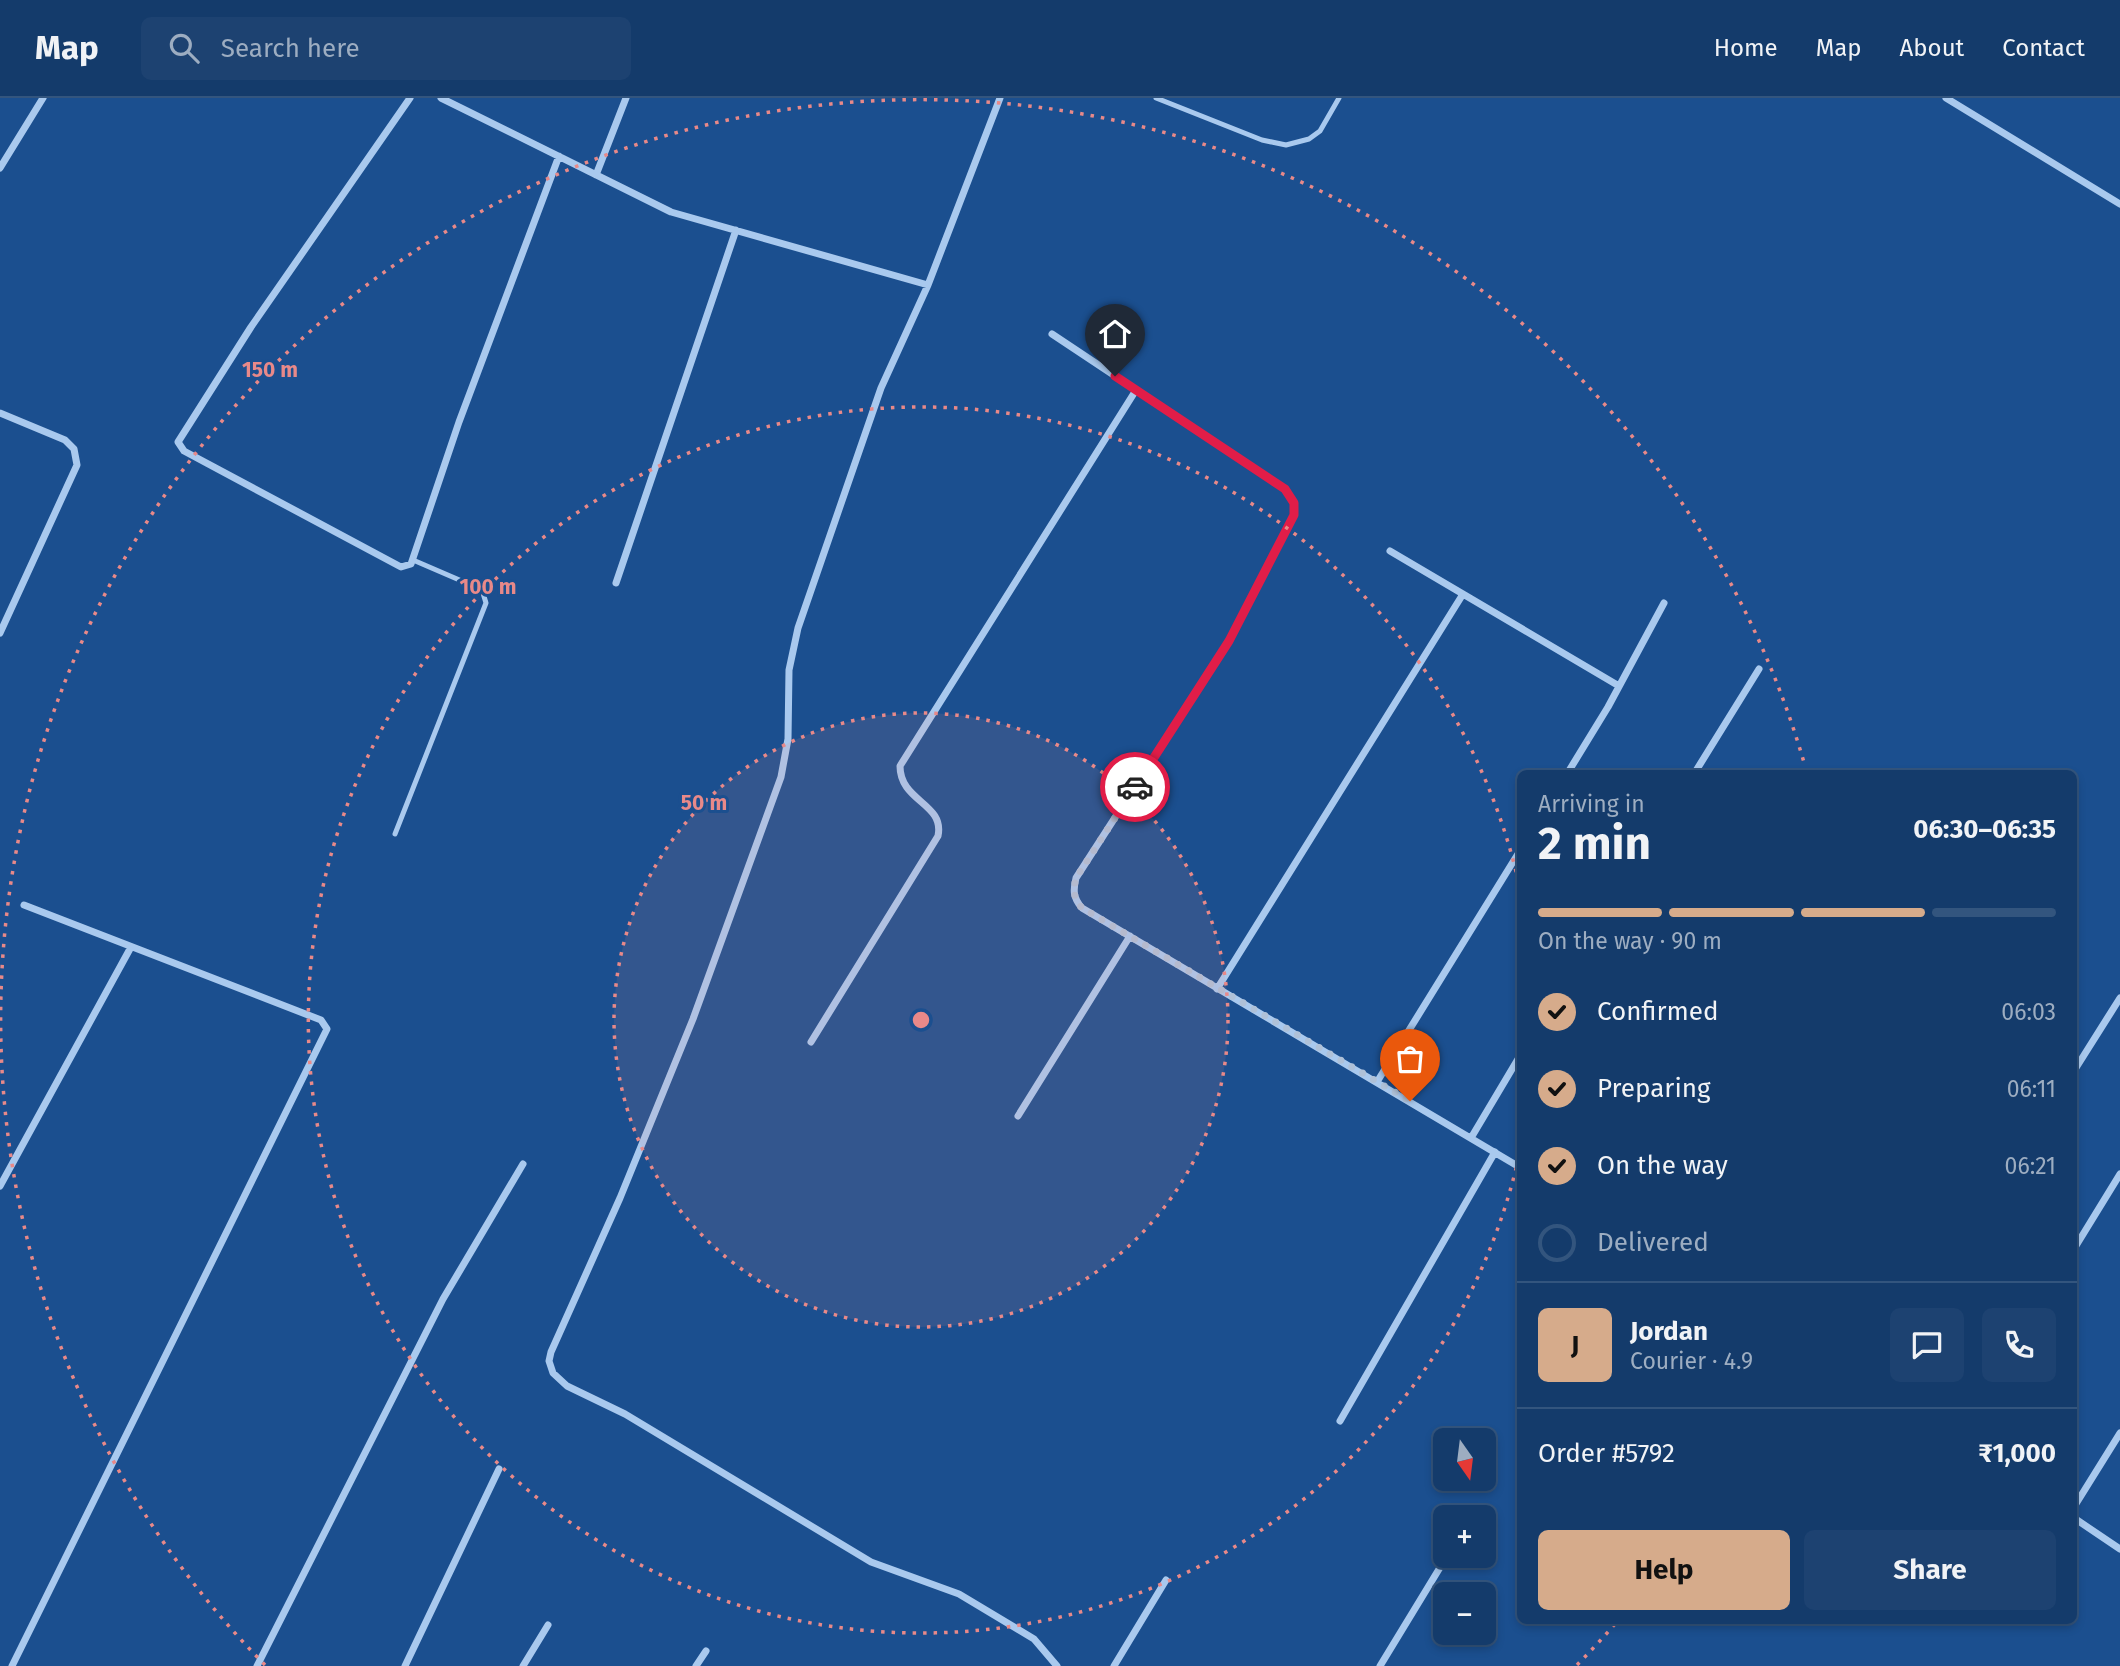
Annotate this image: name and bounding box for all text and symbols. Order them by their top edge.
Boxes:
search box [141,17,631,80]
text: Map [35,28,99,68]
icon: search [165,29,203,67]
text: Search here [221,33,360,64]
text: Home [1714,34,1778,62]
text: Map [1816,34,1862,62]
text: About [1900,34,1964,62]
text: Contact [2002,34,2085,62]
pin [1085,304,1145,376]
icon: home [1096,315,1134,353]
text: 150 m [242,357,298,383]
text: 100 m [459,574,517,600]
courier [1100,752,1170,822]
icon: car [1116,768,1154,806]
text: 50 m [681,790,727,816]
text: Arriving in [1538,790,1645,818]
text: 06:30–06:35 [1913,814,2056,845]
text: 2 min [1538,816,1651,871]
text: On the way · 90 m [1538,927,1722,955]
icon: check [1538,993,1576,1031]
text: Confirmed [1597,996,1718,1027]
text: 06:03 [2001,998,2056,1026]
centre of rings [909,1008,933,1032]
pin [1380,1029,1440,1101]
icon: bag [1391,1040,1429,1078]
icon: check [1538,1070,1576,1108]
text: Preparing [1597,1073,1710,1104]
text: 06:11 [2007,1075,2056,1103]
icon: check [1538,1147,1576,1185]
text: On the way [1597,1150,1728,1181]
text: 06:21 [2005,1152,2056,1180]
text: Delivered [1597,1227,1709,1258]
button: chat [1890,1308,1964,1382]
button: phone [1982,1308,2056,1382]
text: Jordan [1630,1316,1708,1347]
text: J [1571,1330,1579,1361]
text: Courier · 4.9 [1630,1347,1753,1375]
north arrow [1433,1428,1496,1491]
map controls [1433,1428,1496,1645]
text: Order #5792 [1538,1438,1675,1469]
text: ₹1,000 [1978,1438,2056,1469]
button: + [1433,1505,1496,1568]
button: Help [1538,1530,1790,1610]
button: Share [1804,1530,2056,1610]
button: − [1433,1582,1496,1645]

